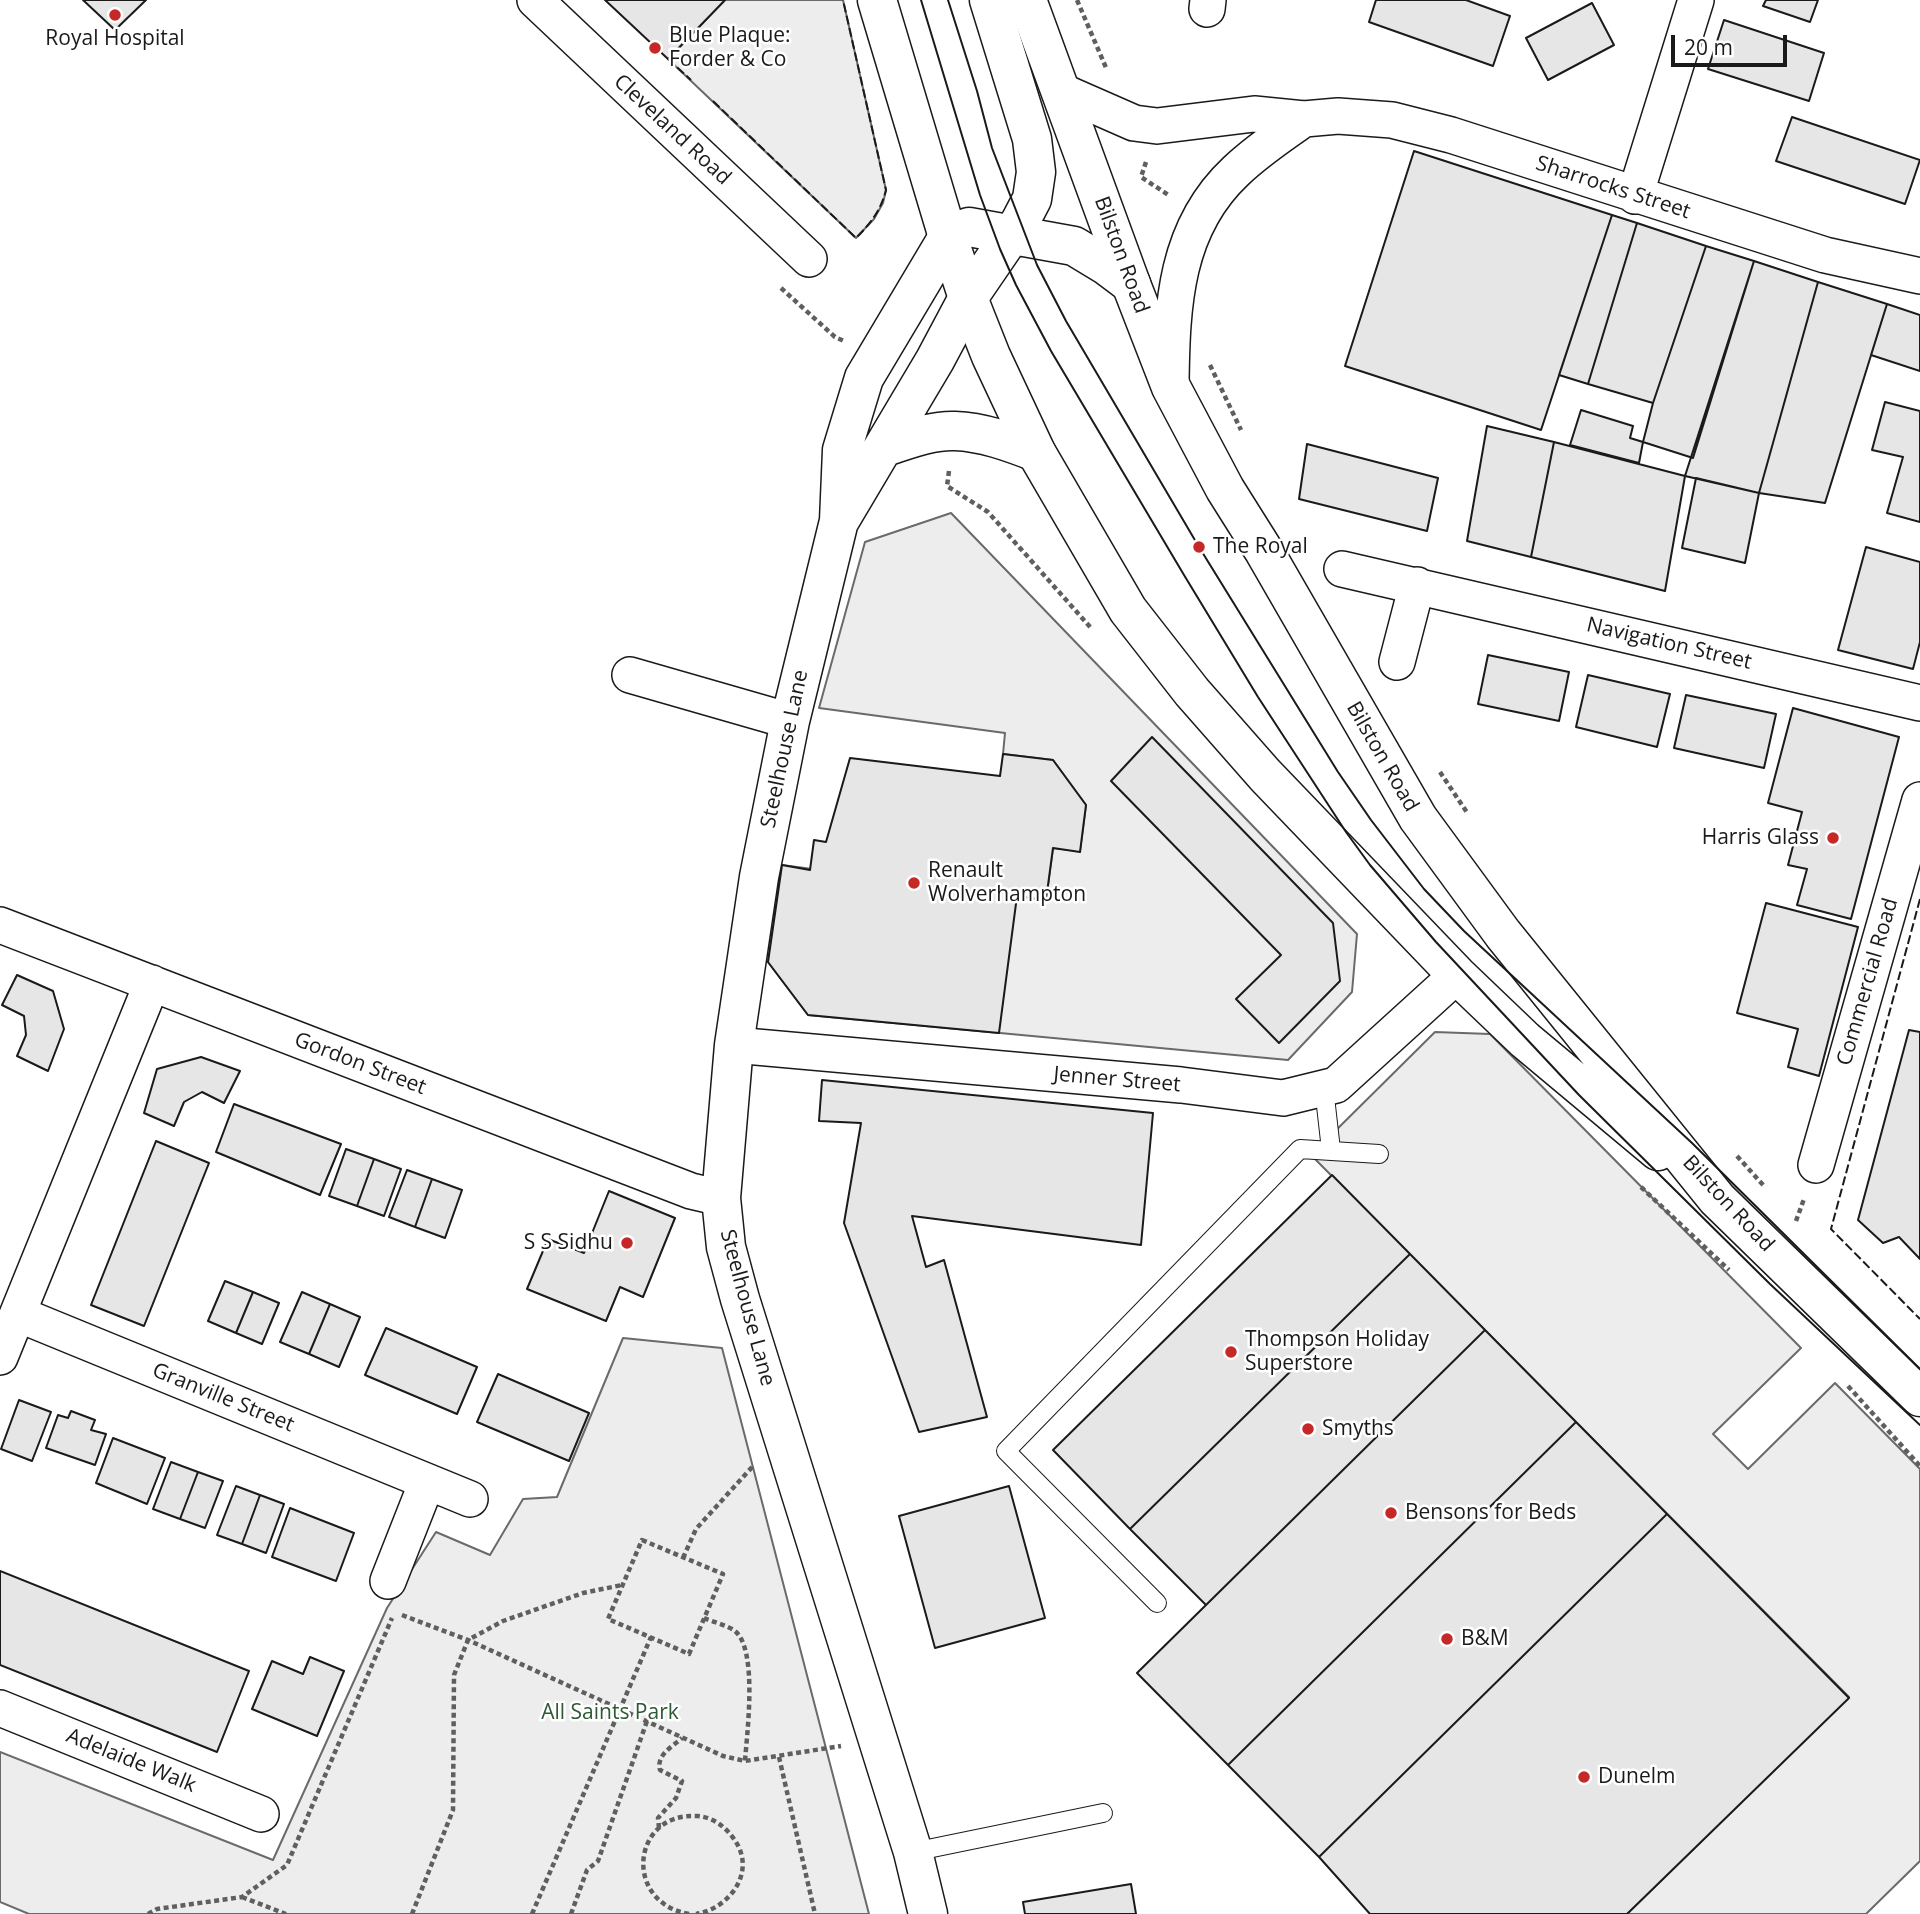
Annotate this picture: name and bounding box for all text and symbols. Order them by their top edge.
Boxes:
marker: Royal Hospital [107,7,123,23]
scale bar [1675,21,1790,65]
place label: Blue Plaque: Forder & Co [669,23,791,73]
place label: Royal Hospital [45,26,185,52]
text: 20 m [1684,33,1733,61]
marker: Blue Plaque: Forder & Co [647,40,663,56]
street label: Cleveland Road [608,69,736,191]
street label: Sharrocks Street [1533,151,1693,225]
street label: Bilston Road [1088,193,1154,317]
place label: The Royal [1213,534,1308,560]
marker: The Royal [1191,539,1207,555]
street label: Navigation Street [1584,613,1754,675]
street label: Steelhouse Lane [756,668,814,830]
street label: Bilston Road [1340,698,1424,816]
place label: Harris Glass [1702,825,1819,851]
marker: Harris Glass [1825,830,1841,846]
place label: Renault Wolverhampton [928,858,1086,908]
marker: Renault Wolverhampton [906,875,922,891]
street label: Commercial Road [1832,895,1904,1069]
street label: Gordon Street [291,1027,429,1101]
street label: Jenner Street [1052,1062,1182,1098]
street label: Bilston Road [1677,1151,1779,1257]
street label: Steelhouse Lane [714,1227,780,1389]
place label: S S Sidhu [524,1230,613,1256]
marker: S S Sidhu [619,1235,635,1251]
place label: Thompson Holiday Superstore [1245,1327,1429,1377]
marker: Thompson Holiday Superstore [1223,1344,1239,1360]
street label: Granville Street [148,1358,298,1438]
place label: Smyths [1322,1416,1394,1442]
marker: Smyths [1300,1421,1316,1437]
place label: Bensons for Beds [1405,1500,1576,1526]
marker: Bensons for Beds [1383,1505,1399,1521]
place label: B&M [1461,1626,1509,1652]
marker: B&M [1439,1631,1455,1647]
park label: All Saints Park [541,1700,679,1726]
street label: Adelaide Walk [62,1724,200,1798]
place label: Dunelm [1598,1764,1676,1790]
marker: Dunelm [1576,1769,1592,1785]

